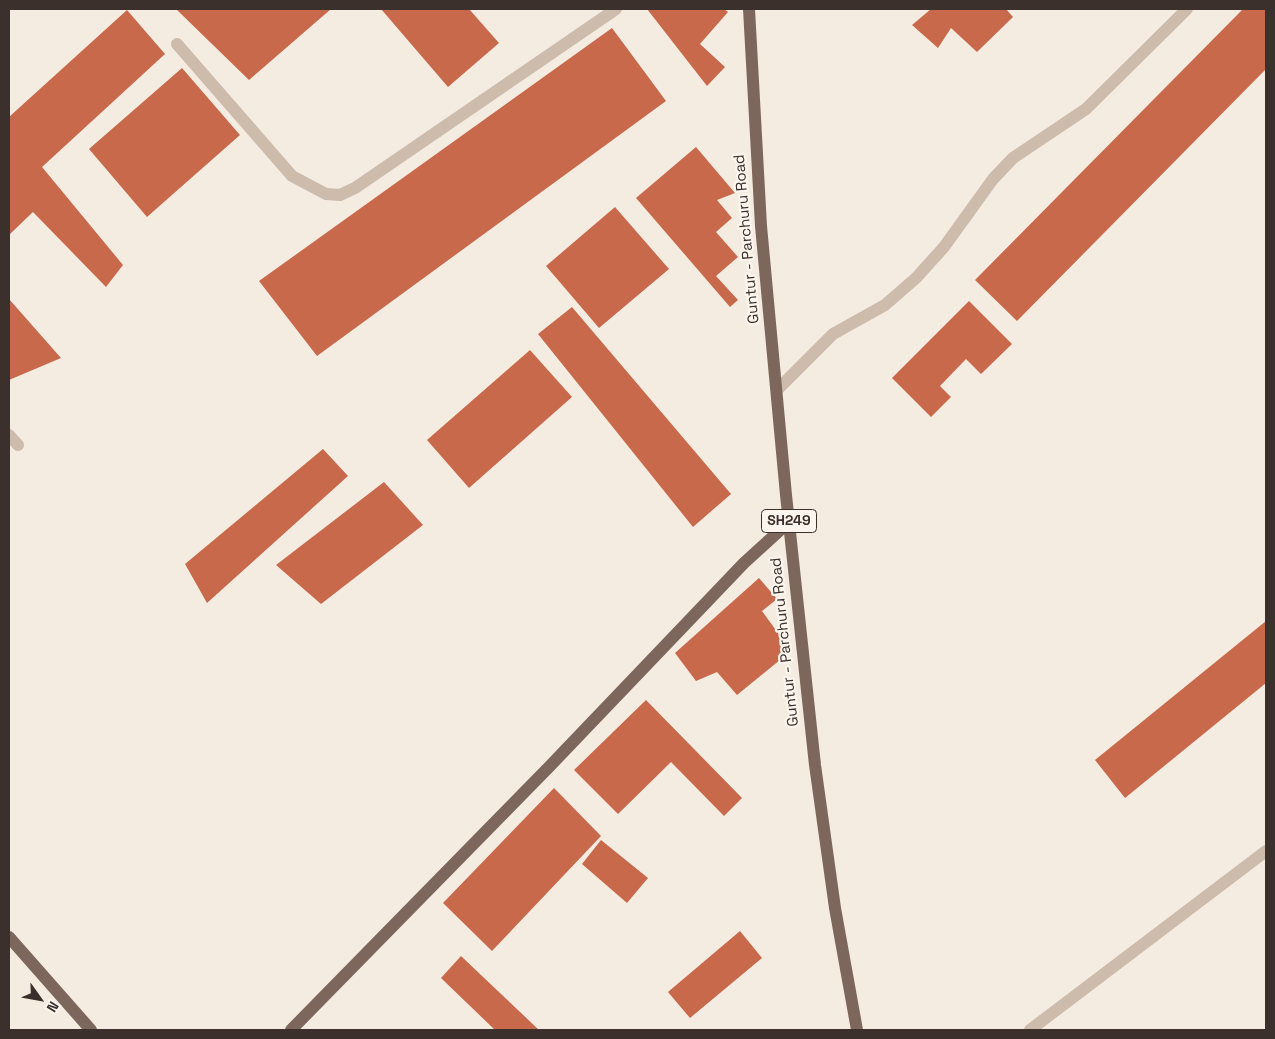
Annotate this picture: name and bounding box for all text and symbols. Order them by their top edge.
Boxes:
street label: Guntur - Parchuru Road [731,154,763,324]
road number: SH249 [762,510,816,532]
street label: Guntur - Parchuru Road [767,557,803,727]
north arrow [15,974,65,1024]
text: N [43,998,63,1016]

